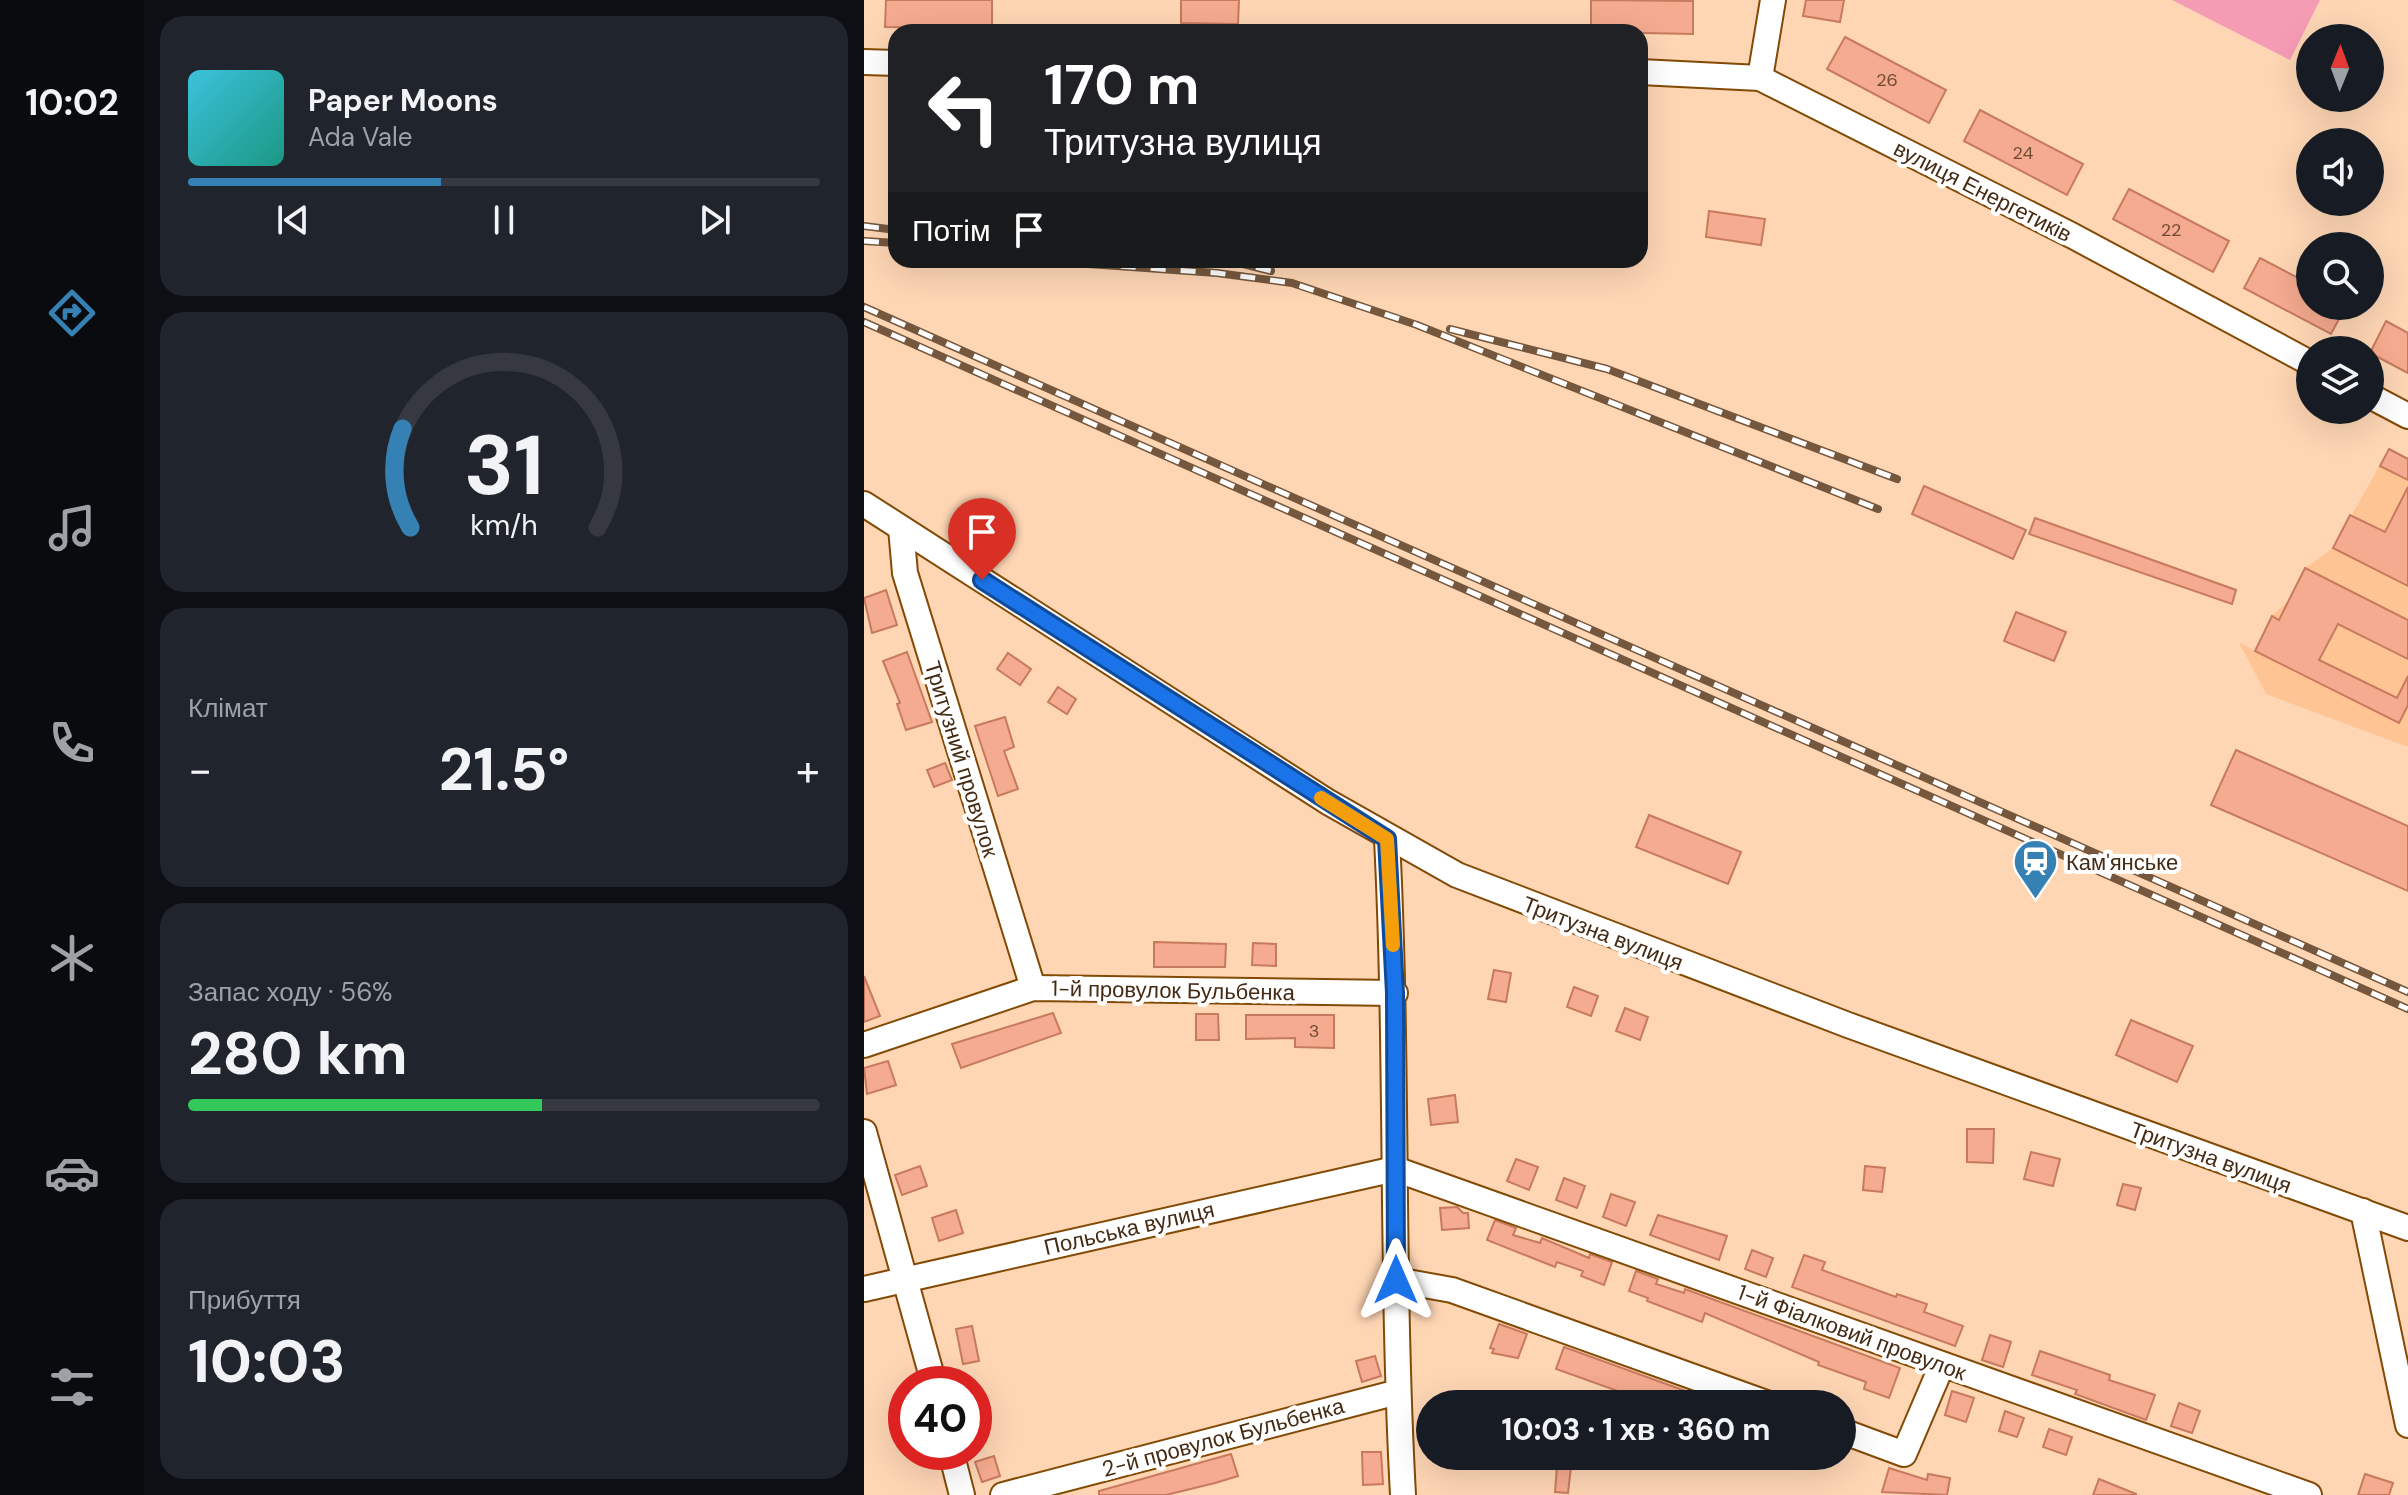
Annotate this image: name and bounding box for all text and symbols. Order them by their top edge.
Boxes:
north arrow [2296,24,2384,112]
map controls [2296,24,2384,424]
text: 170 m [1044,48,1199,121]
icon: left [912,56,1016,160]
house number: 26 [1876,68,1898,92]
text: 10:02 [25,79,119,126]
text: Paper Moons [308,81,498,120]
text: Тритузна вулиця [1044,119,1322,166]
text: Ada Vale [308,120,413,154]
button: sound [2296,128,2384,216]
street label: вулиця Енергетиків [1889,134,2077,249]
house number: 24 [2013,141,2034,165]
icon: previous [271,198,315,242]
icon: pause [482,198,526,242]
icon: next [693,198,737,242]
icon: arrive [1007,208,1051,252]
text: Потім [912,211,991,250]
house number: 22 [2161,218,2181,242]
button: search [2296,232,2384,320]
icon: directions [44,285,100,341]
button: layers [2296,336,2384,424]
text: 31 [464,410,544,519]
pin [948,498,1016,580]
icon: music [44,500,100,556]
text: km/h [470,507,538,544]
icon: arrive [960,510,1004,554]
street label: Тритузний провулок [918,657,1005,861]
text: Клімат [188,691,268,725]
icon: phone [44,715,100,771]
text: 21.5° [439,730,569,809]
text: − [188,741,212,799]
text: + [796,741,820,799]
station icon: Кам'янське [2011,838,2059,901]
place label: Кам'янське [2066,848,2178,877]
street label: Тритузна вулиця [1518,890,1687,977]
icon: climate [44,930,100,986]
street label: 1-й провулок Бульбенка [1051,974,1296,1007]
text: Запас ходу · 56% [188,975,393,1009]
text: 280 km [188,1014,408,1093]
house number: 3 [1309,1019,1319,1043]
street label: Тритузна вулиця [2126,1115,2296,1200]
icon: car [44,1145,100,1201]
street label: Польська вулиця [1041,1195,1217,1262]
position arrow [1354,1238,1438,1322]
street label: 1-й Фіалковий провулок [1734,1278,1970,1387]
text: Прибуття [188,1283,301,1317]
text: 10:03 [188,1322,346,1401]
icon: filters [44,1359,100,1415]
speed limit sign: 40 [888,1366,992,1470]
street label: 2-й провулок Бульбенка [1099,1391,1348,1484]
text: 10:03 · 1 хв · 360 m [1502,1410,1770,1449]

